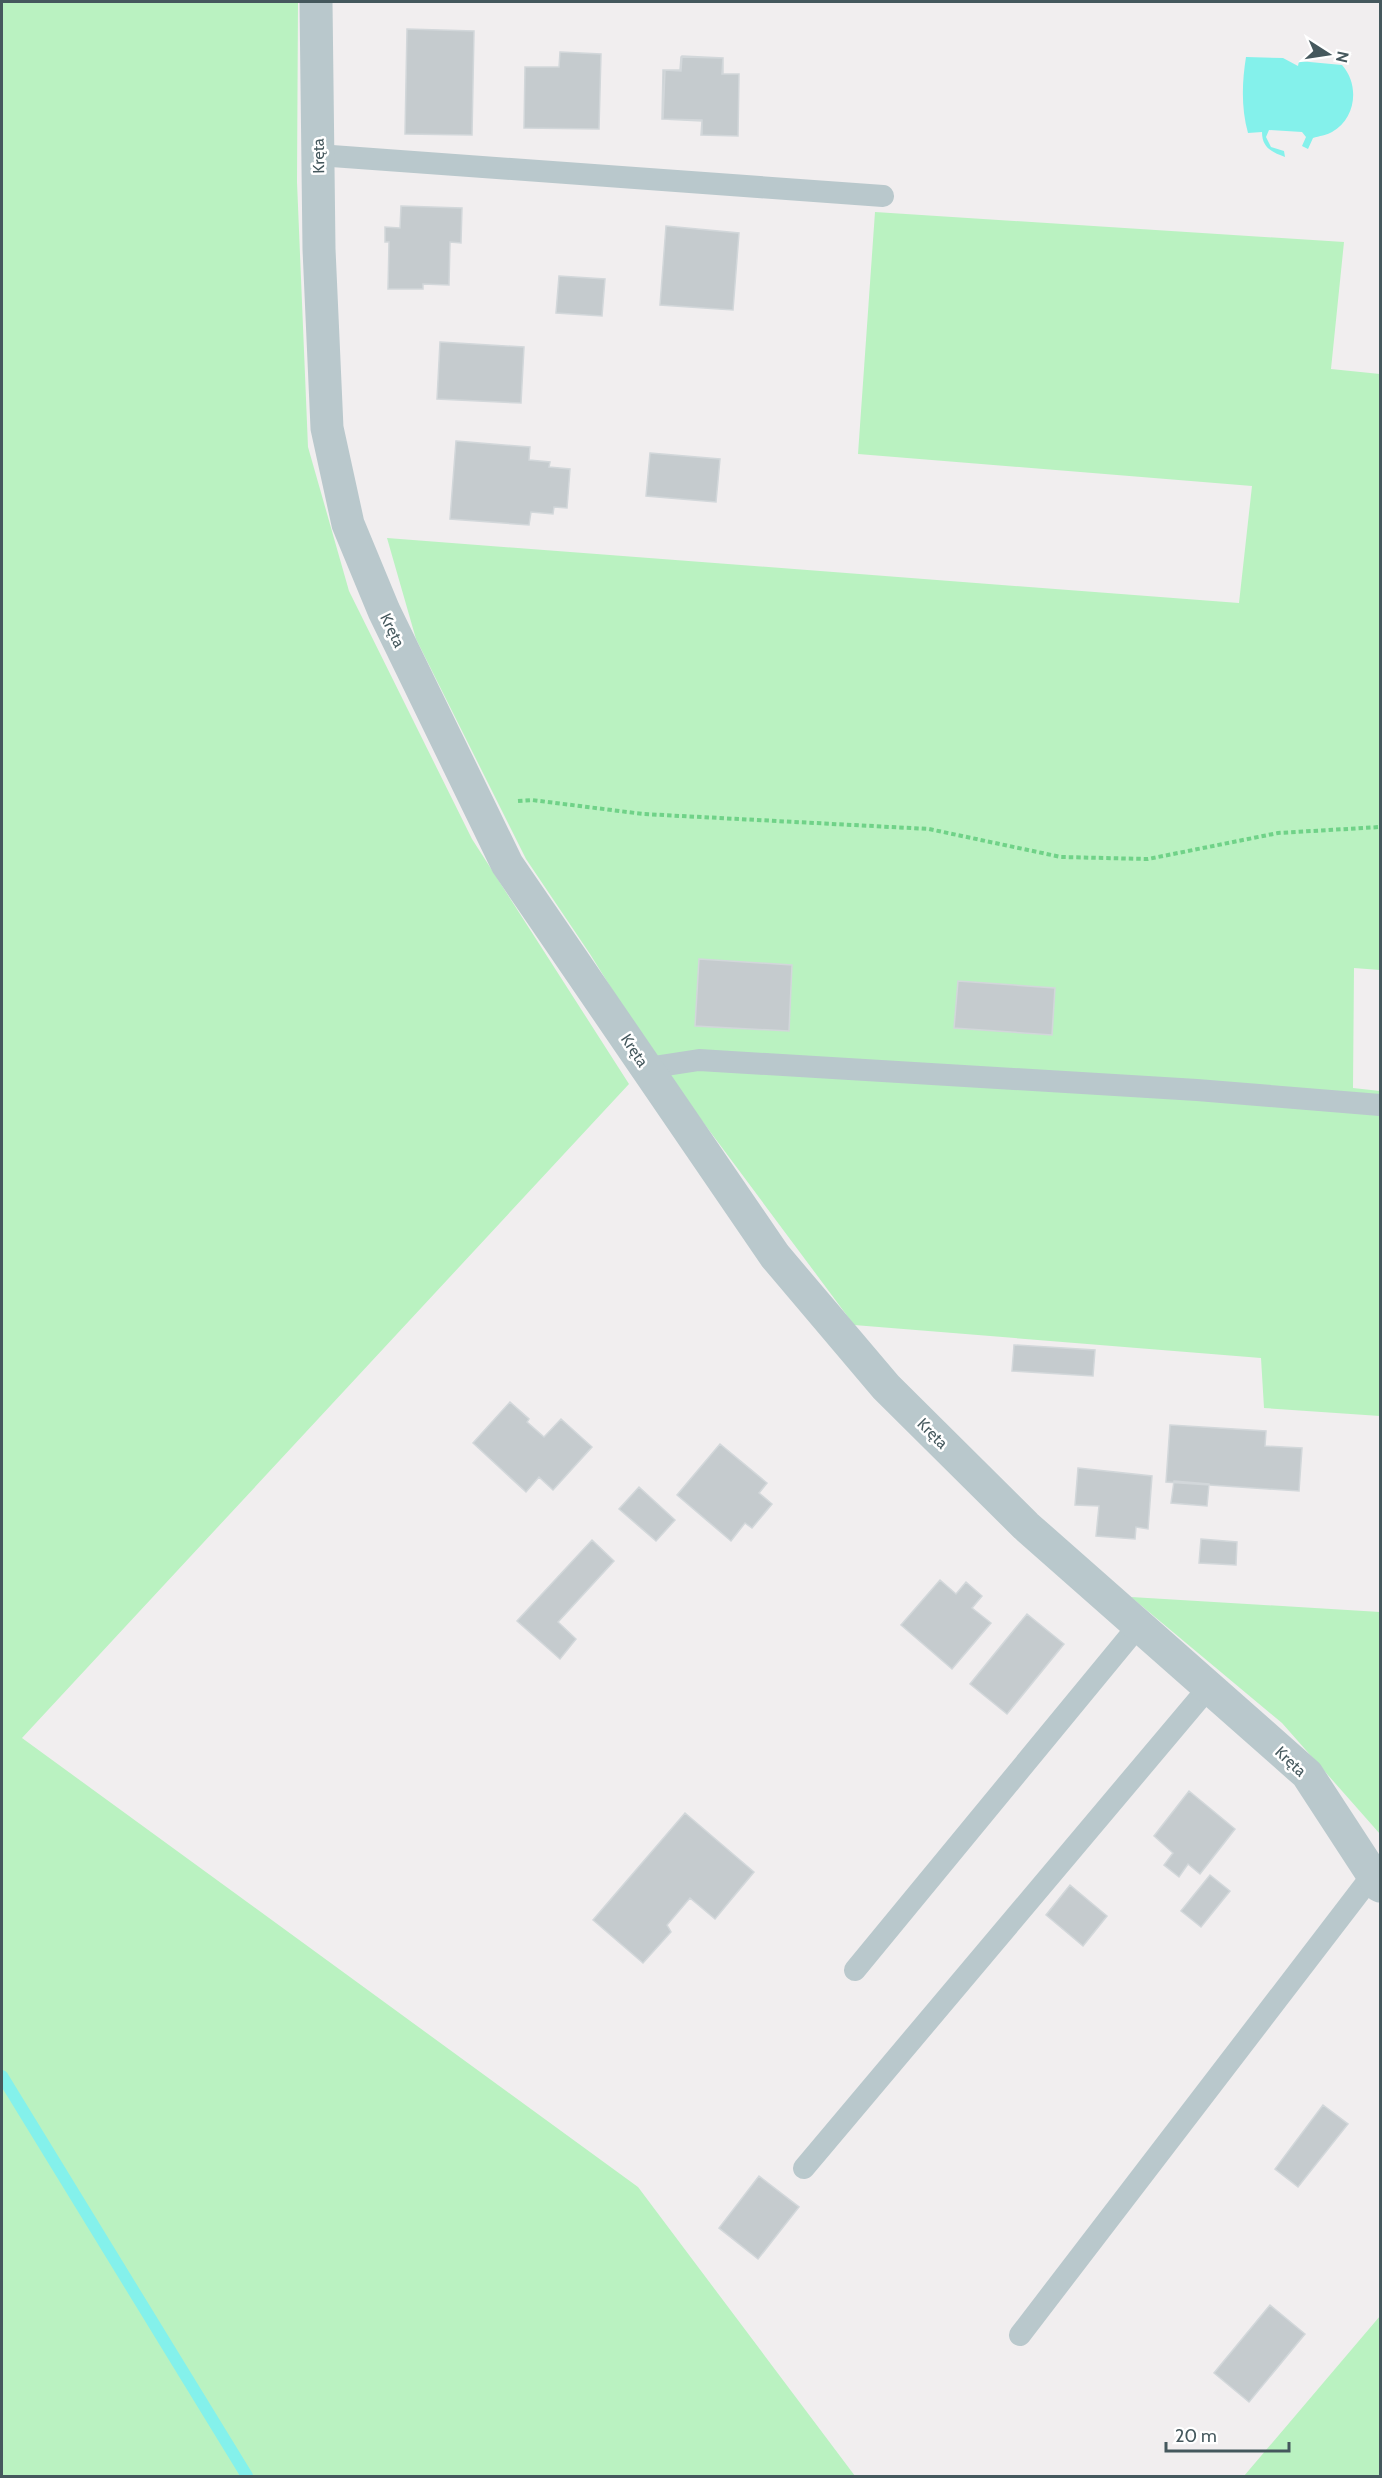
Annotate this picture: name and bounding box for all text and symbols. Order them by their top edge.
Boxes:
north arrow [1298,24,1358,84]
text: N [1332,50,1353,65]
street label: Kręta [309,138,328,174]
street label: Kręta [376,610,409,651]
street label: Kręta [617,1030,653,1071]
street label: Kręta [913,1414,952,1453]
street label: Kręta [1271,1742,1310,1781]
scale bar [1166,2415,1289,2453]
text: 20 m [1175,2425,1217,2447]

